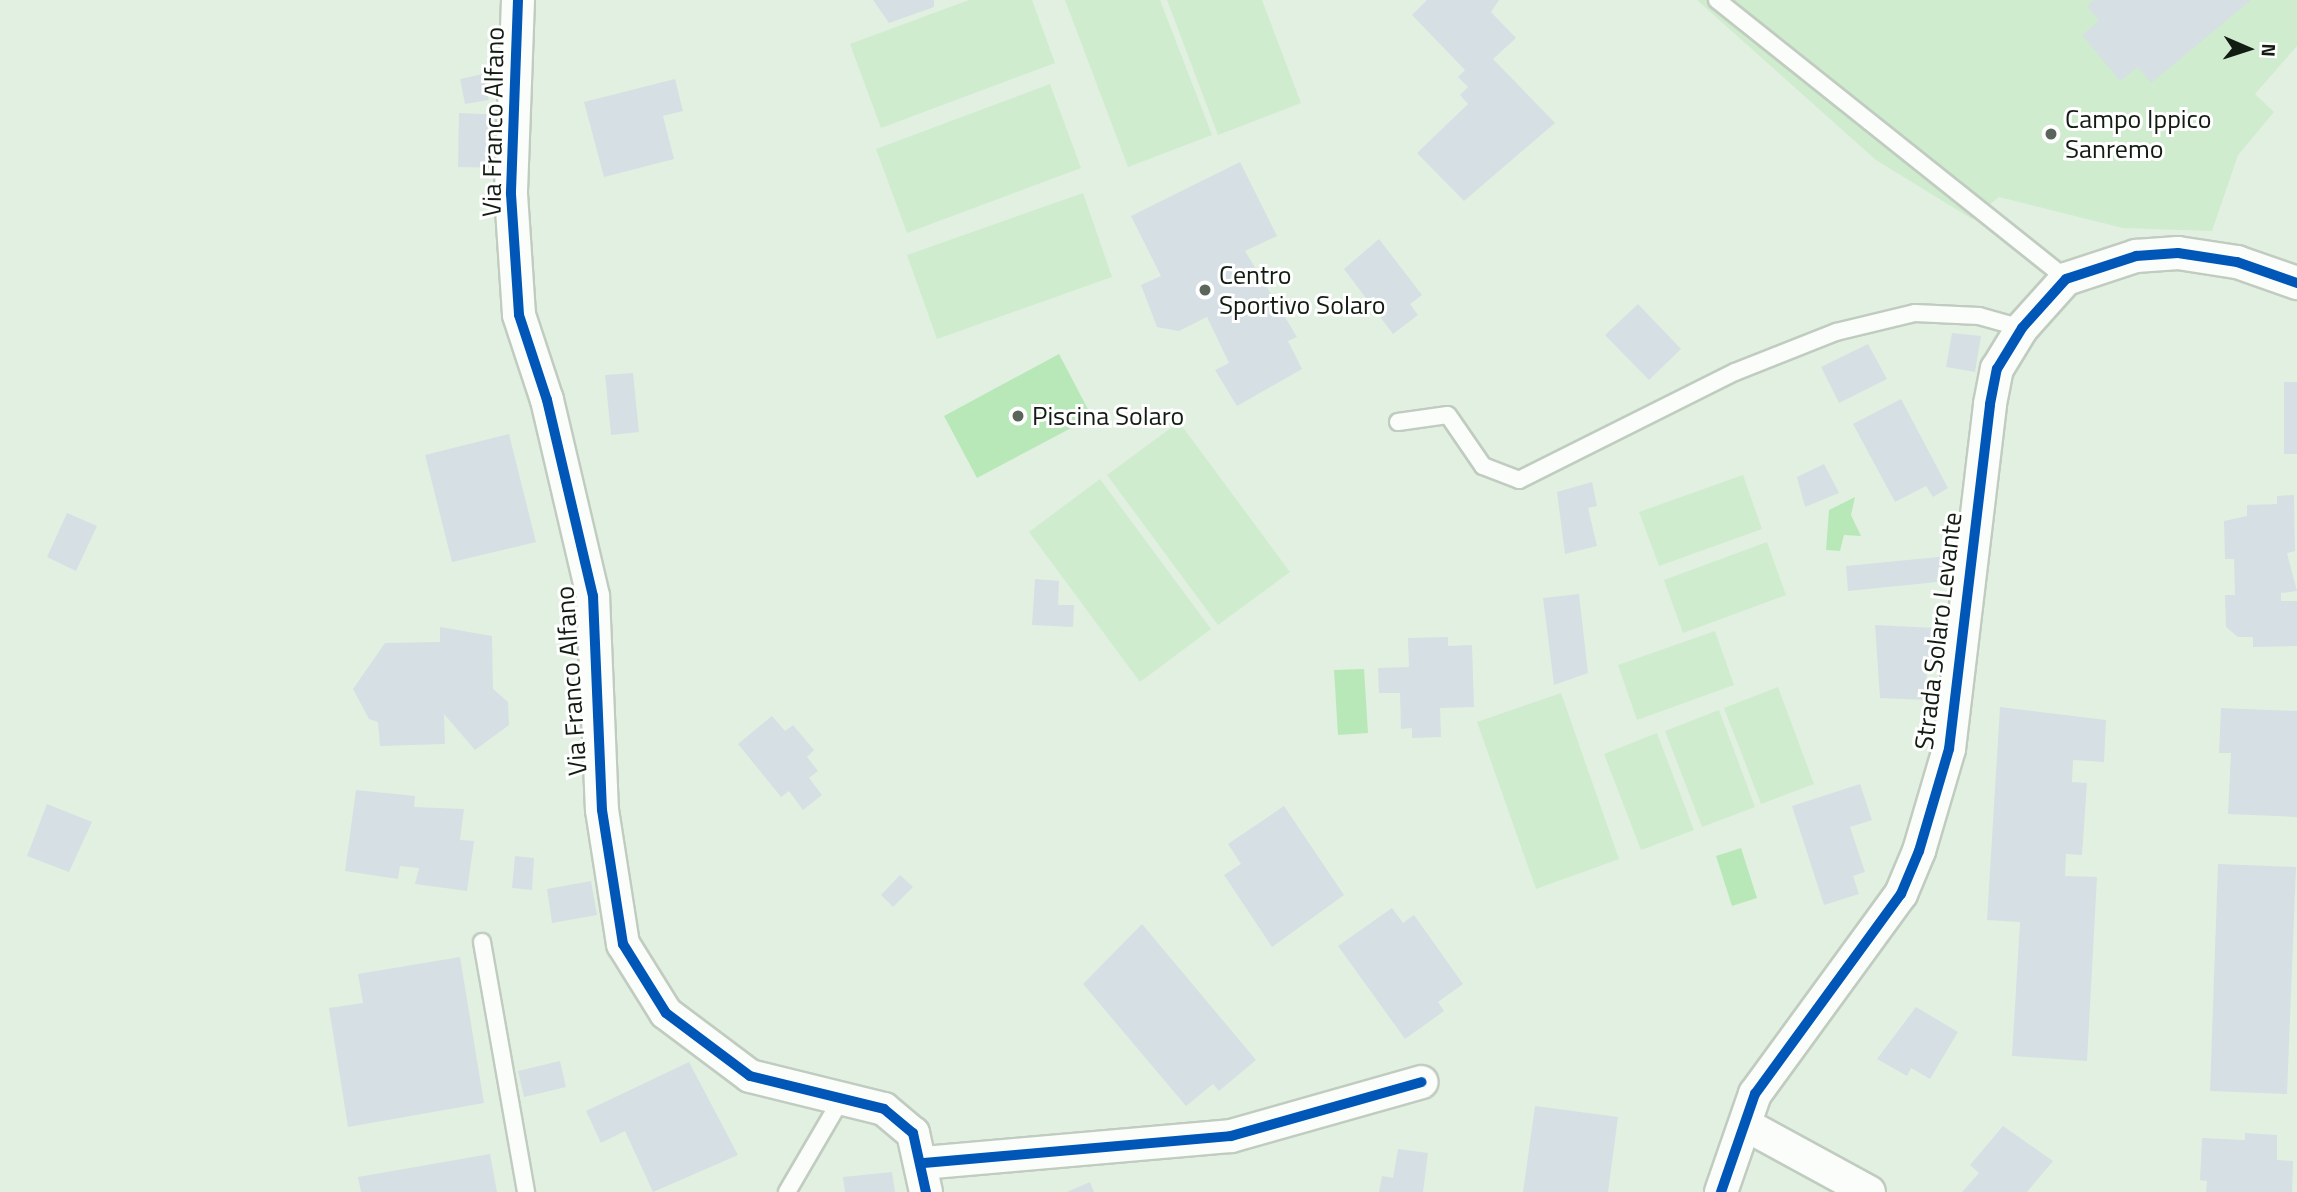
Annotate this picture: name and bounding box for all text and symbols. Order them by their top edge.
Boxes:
north arrow [2213,14,2283,84]
street label: Via Franco Alfano [476,27,510,217]
text: N [2255,43,2284,57]
place label: Campo Ippico Sanremo [2065,103,2211,164]
marker: Campo Ippico Sanremo [2043,126,2059,142]
place label: Centro Sportivo Solaro [1219,259,1385,320]
marker: Centro Sportivo Solaro [1197,282,1213,298]
place label: Piscina Solaro [1032,400,1184,432]
marker: Piscina Solaro [1010,408,1026,424]
street label: Strada Solaro Levante [1908,510,1968,752]
street label: Via Franco Alfano [549,585,593,777]

